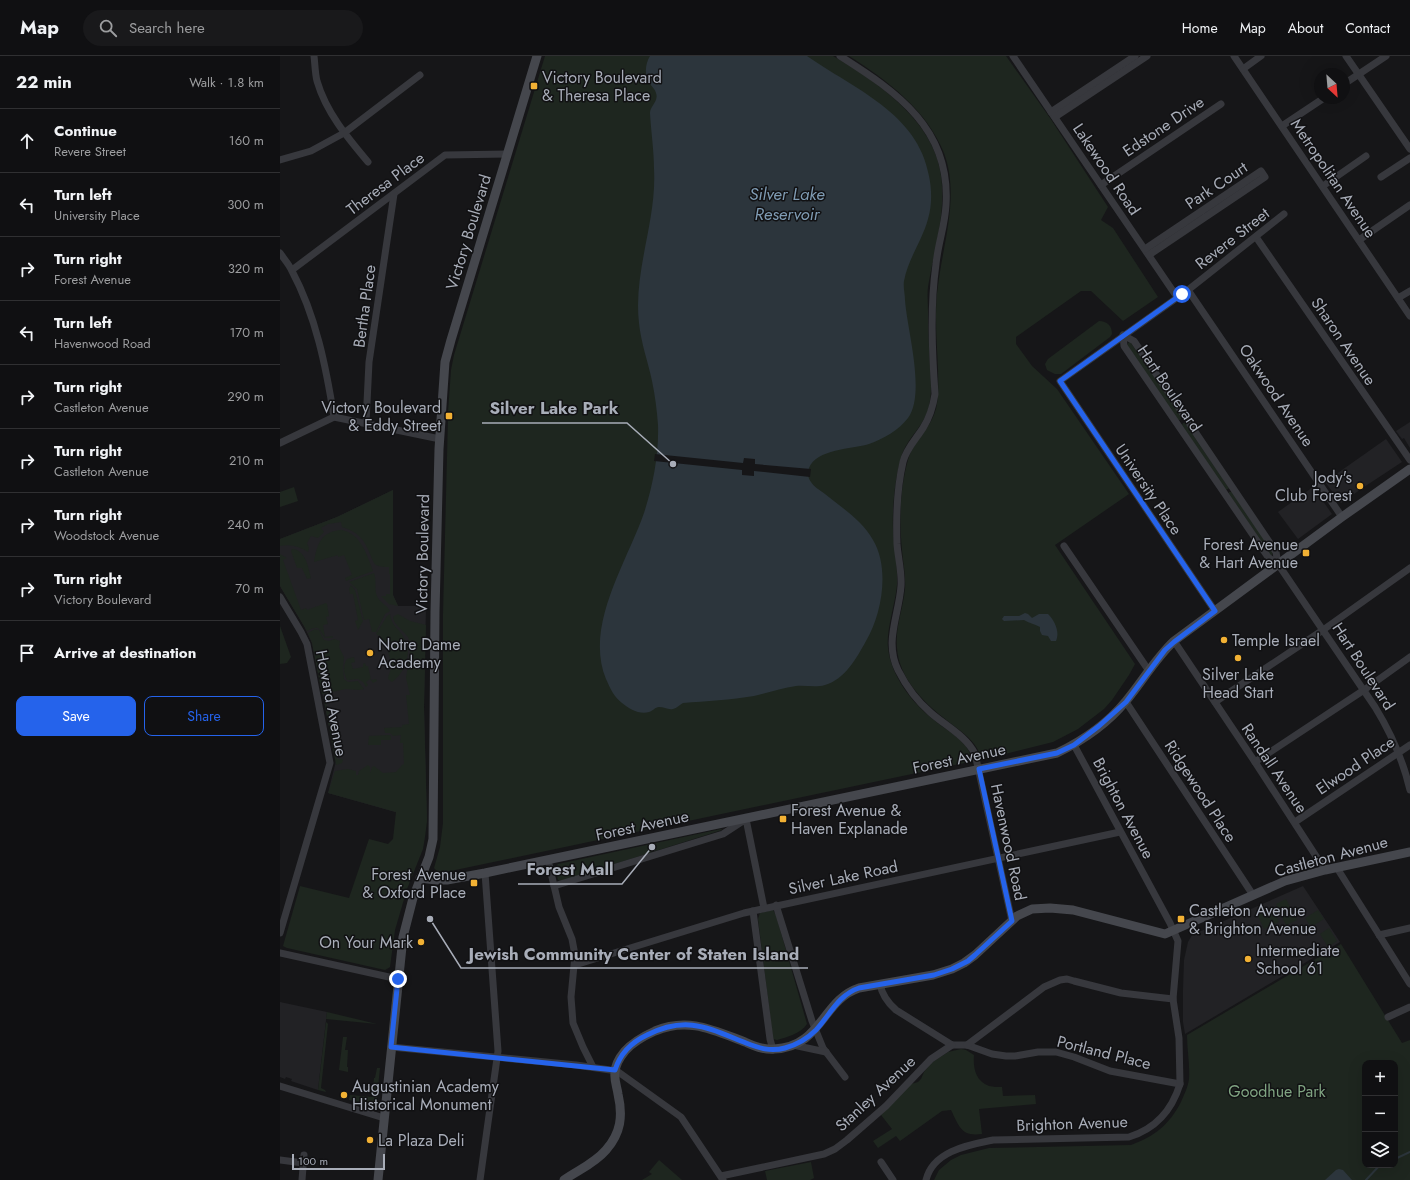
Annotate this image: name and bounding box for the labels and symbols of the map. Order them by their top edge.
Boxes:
place label: Victory Boulevard & Theresa Place [542,66,662,107]
north arrow [1314,68,1350,104]
marker: Victory Boulevard & Theresa Place [529,81,539,91]
street label: Edstone Drive [1118,91,1209,162]
street label: Metropolitan Avenue [1285,114,1382,242]
street label: Lakewood Road [1067,119,1146,220]
street label: Theresa Place [341,146,429,220]
street label: Park Court [1181,156,1252,215]
street label: Victory Boulevard [440,171,497,293]
water label: Silver Lake Reservoir [749,182,825,226]
street label: Revere Street [1190,202,1274,275]
street label: Bertha Place [347,263,382,349]
route start [1173,285,1191,303]
street label: Sharon Avenue [1306,293,1382,390]
street label: Oakwood Avenue [1234,339,1320,451]
street label: Hart Boulevard [1132,340,1207,436]
callout: Silver Lake Park [482,394,627,423]
place label: Victory Boulevard & Eddy Street [321,396,441,437]
text: Silver Lake Park [489,396,619,420]
marker: Victory Boulevard & Eddy Street [444,411,454,421]
street label: University Place [1110,439,1188,539]
place label: Jody's Club Forest [1275,466,1352,507]
marker: Jody's Club Forest [1355,481,1365,491]
street label: Victory Boulevard [410,494,435,614]
place label: Forest Avenue & Hart Avenue [1199,533,1298,574]
marker: Forest Avenue & Hart Avenue [1301,548,1311,558]
street label: Hart Boulevard [1327,618,1401,715]
place label: Temple Israel [1232,629,1320,652]
place label: Notre Dame Academy [378,633,461,674]
marker: Temple Israel [1219,635,1229,645]
street label: Howard Avenue [310,648,353,758]
marker: Notre Dame Academy [365,648,375,658]
marker: Silver Lake Head Start [1233,653,1243,663]
place label: Silver Lake Head Start [1202,663,1274,704]
street label: Randall Avenue [1236,719,1313,818]
street label: Elwood Place [1311,731,1399,800]
street label: Ridgewood Place [1159,736,1242,847]
street label: Forest Avenue [910,737,1008,780]
street label: Brighton Avenue [1087,754,1160,863]
street label: Havenwood Road [985,782,1032,903]
place label: Forest Avenue & Haven Explanade [791,799,908,840]
street label: Forest Avenue [593,804,691,847]
marker: Forest Avenue & Haven Explanade [778,814,788,824]
street label: Castleton Avenue [1272,830,1390,883]
callout: Forest Mall [518,855,622,884]
street label: Silver Lake Road [786,855,900,900]
text: Forest Mall [526,857,614,881]
place label: Forest Avenue & Oxford Place [362,863,466,904]
marker: Forest Avenue & Oxford Place [469,878,479,888]
place label: Castleton Avenue & Brighton Avenue [1189,899,1316,940]
marker: Castleton Avenue & Brighton Avenue [1176,914,1186,924]
place label: On Your Mark [319,931,414,954]
marker: On Your Mark [416,937,426,947]
callout: Jewish Community Center of Staten Island [461,939,808,968]
place label: Intermediate School 61 [1256,939,1340,980]
text: Jewish Community Center of Staten Island [466,942,799,966]
marker: Intermediate School 61 [1243,954,1253,964]
route end [389,970,407,988]
street label: Portland Place [1054,1030,1153,1075]
street label: Stanley Avenue [830,1050,921,1137]
place label: Augustinian Academy Historical Monument [352,1075,500,1116]
park label: Goodhue Park [1228,1080,1327,1103]
marker: Augustinian Academy Historical Monument [339,1090,349,1100]
street label: Brighton Avenue [1016,1110,1128,1137]
place label: La Plaza Deli [378,1129,465,1152]
marker: La Plaza Deli [365,1135,375,1145]
scale bar [292,1152,385,1171]

